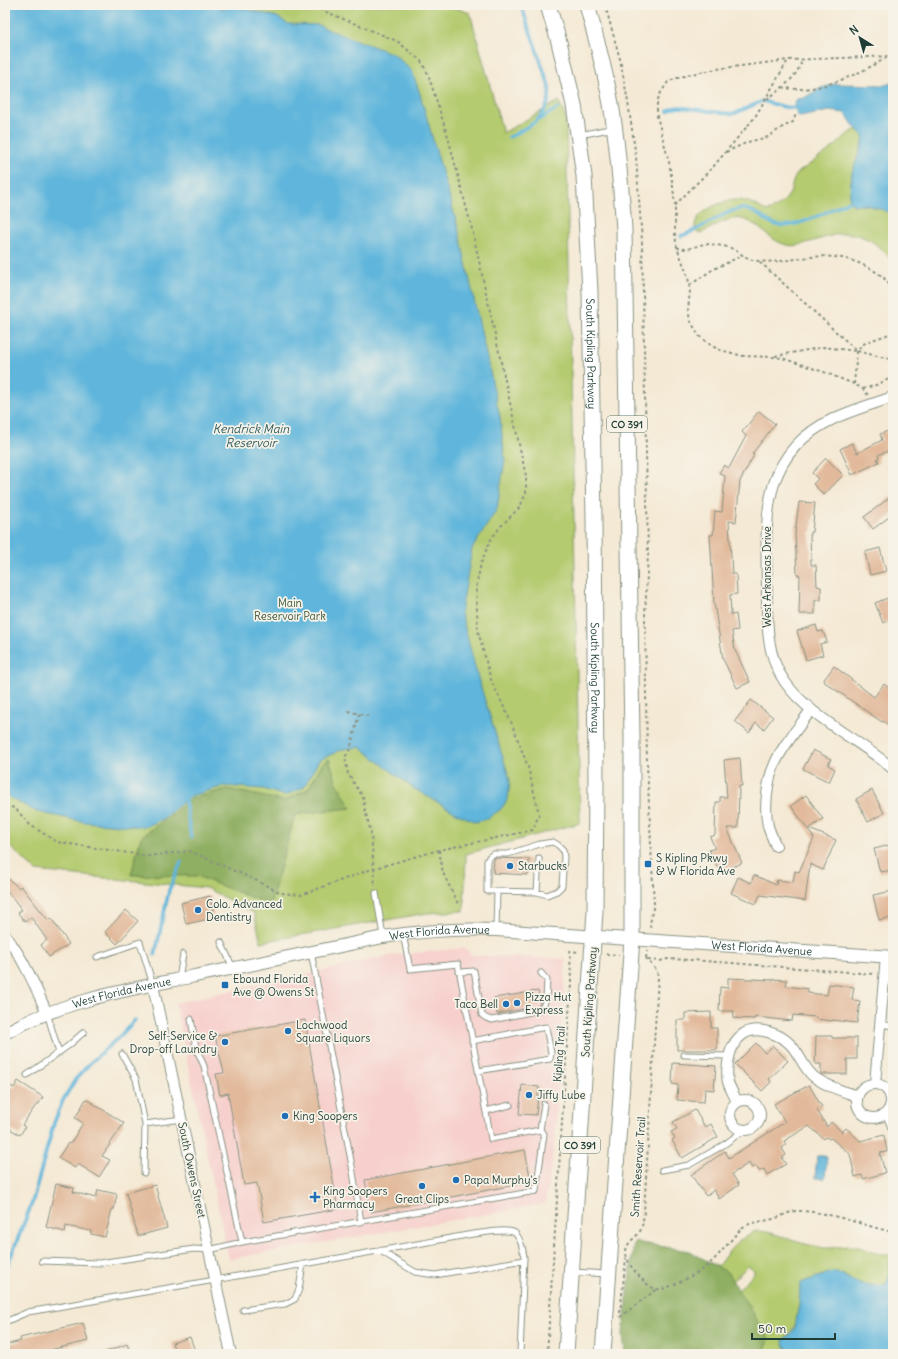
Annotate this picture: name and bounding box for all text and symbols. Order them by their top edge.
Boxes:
north arrow [840,18,880,58]
text: N [847,22,861,38]
street label: South Kipling Parkway [583,298,599,409]
road number: CO 391 [607,416,647,432]
water label: Kendrick Main Reservoir [213,421,290,450]
street label: West Arkansas Drive [760,526,774,628]
park label: Main Reservoir Park [254,596,326,623]
street label: South Kipling Parkway [588,622,603,733]
place label: S Kipling Pkwy & W Florida Ave [656,851,735,878]
place label: Starbucks [518,859,567,873]
marker: S Kipling Pkwy & W Florida Ave [643,859,653,869]
marker: Starbucks [505,861,515,871]
place label: Colo. Advanced Dentistry [206,897,283,924]
marker: Colo. Advanced Dentistry [193,905,203,915]
street label: West Florida Avenue [388,922,490,943]
street label: West Florida Avenue [711,938,813,958]
street label: South Kipling Parkway [578,946,600,1058]
place label: Ebound Florida Ave @ Owens St [233,972,315,999]
street label: West Florida Avenue [71,974,172,1011]
marker: Ebound Florida Ave @ Owens St [220,980,230,990]
place label: Pizza Hut Express [525,990,572,1017]
place label: Taco Bell [454,997,498,1011]
marker: Pizza Hut Express [512,998,522,1008]
marker: Taco Bell [501,999,511,1009]
place label: Lochwood Square Liquors [296,1018,370,1045]
street label: Kipling Trail [550,1025,568,1083]
marker: Lochwood Square Liquors [283,1026,293,1036]
place label: Self-Service & Drop-off Laundry [130,1029,218,1056]
marker: Self-Service & Drop-off Laundry [220,1037,230,1047]
place label: Jiffy Lube [537,1088,586,1102]
marker: Jiffy Lube [524,1090,534,1100]
place label: King Soopers [293,1109,358,1123]
marker: King Soopers [280,1111,290,1121]
street label: Smith Reservoir Trail [628,1116,648,1218]
street label: South Owens Street [175,1121,209,1220]
road number: CO 391 [560,1137,600,1153]
place label: Papa Murphy's [464,1173,537,1187]
marker: Papa Murphy's [451,1175,461,1185]
marker: Great Clips [417,1181,427,1191]
place label: King Soopers Pharmacy [323,1184,388,1211]
marker: King Soopers Pharmacy [310,1192,320,1202]
place label: Great Clips [395,1192,449,1206]
scale bar [752,1315,835,1341]
text: 50 m [758,1321,787,1336]

